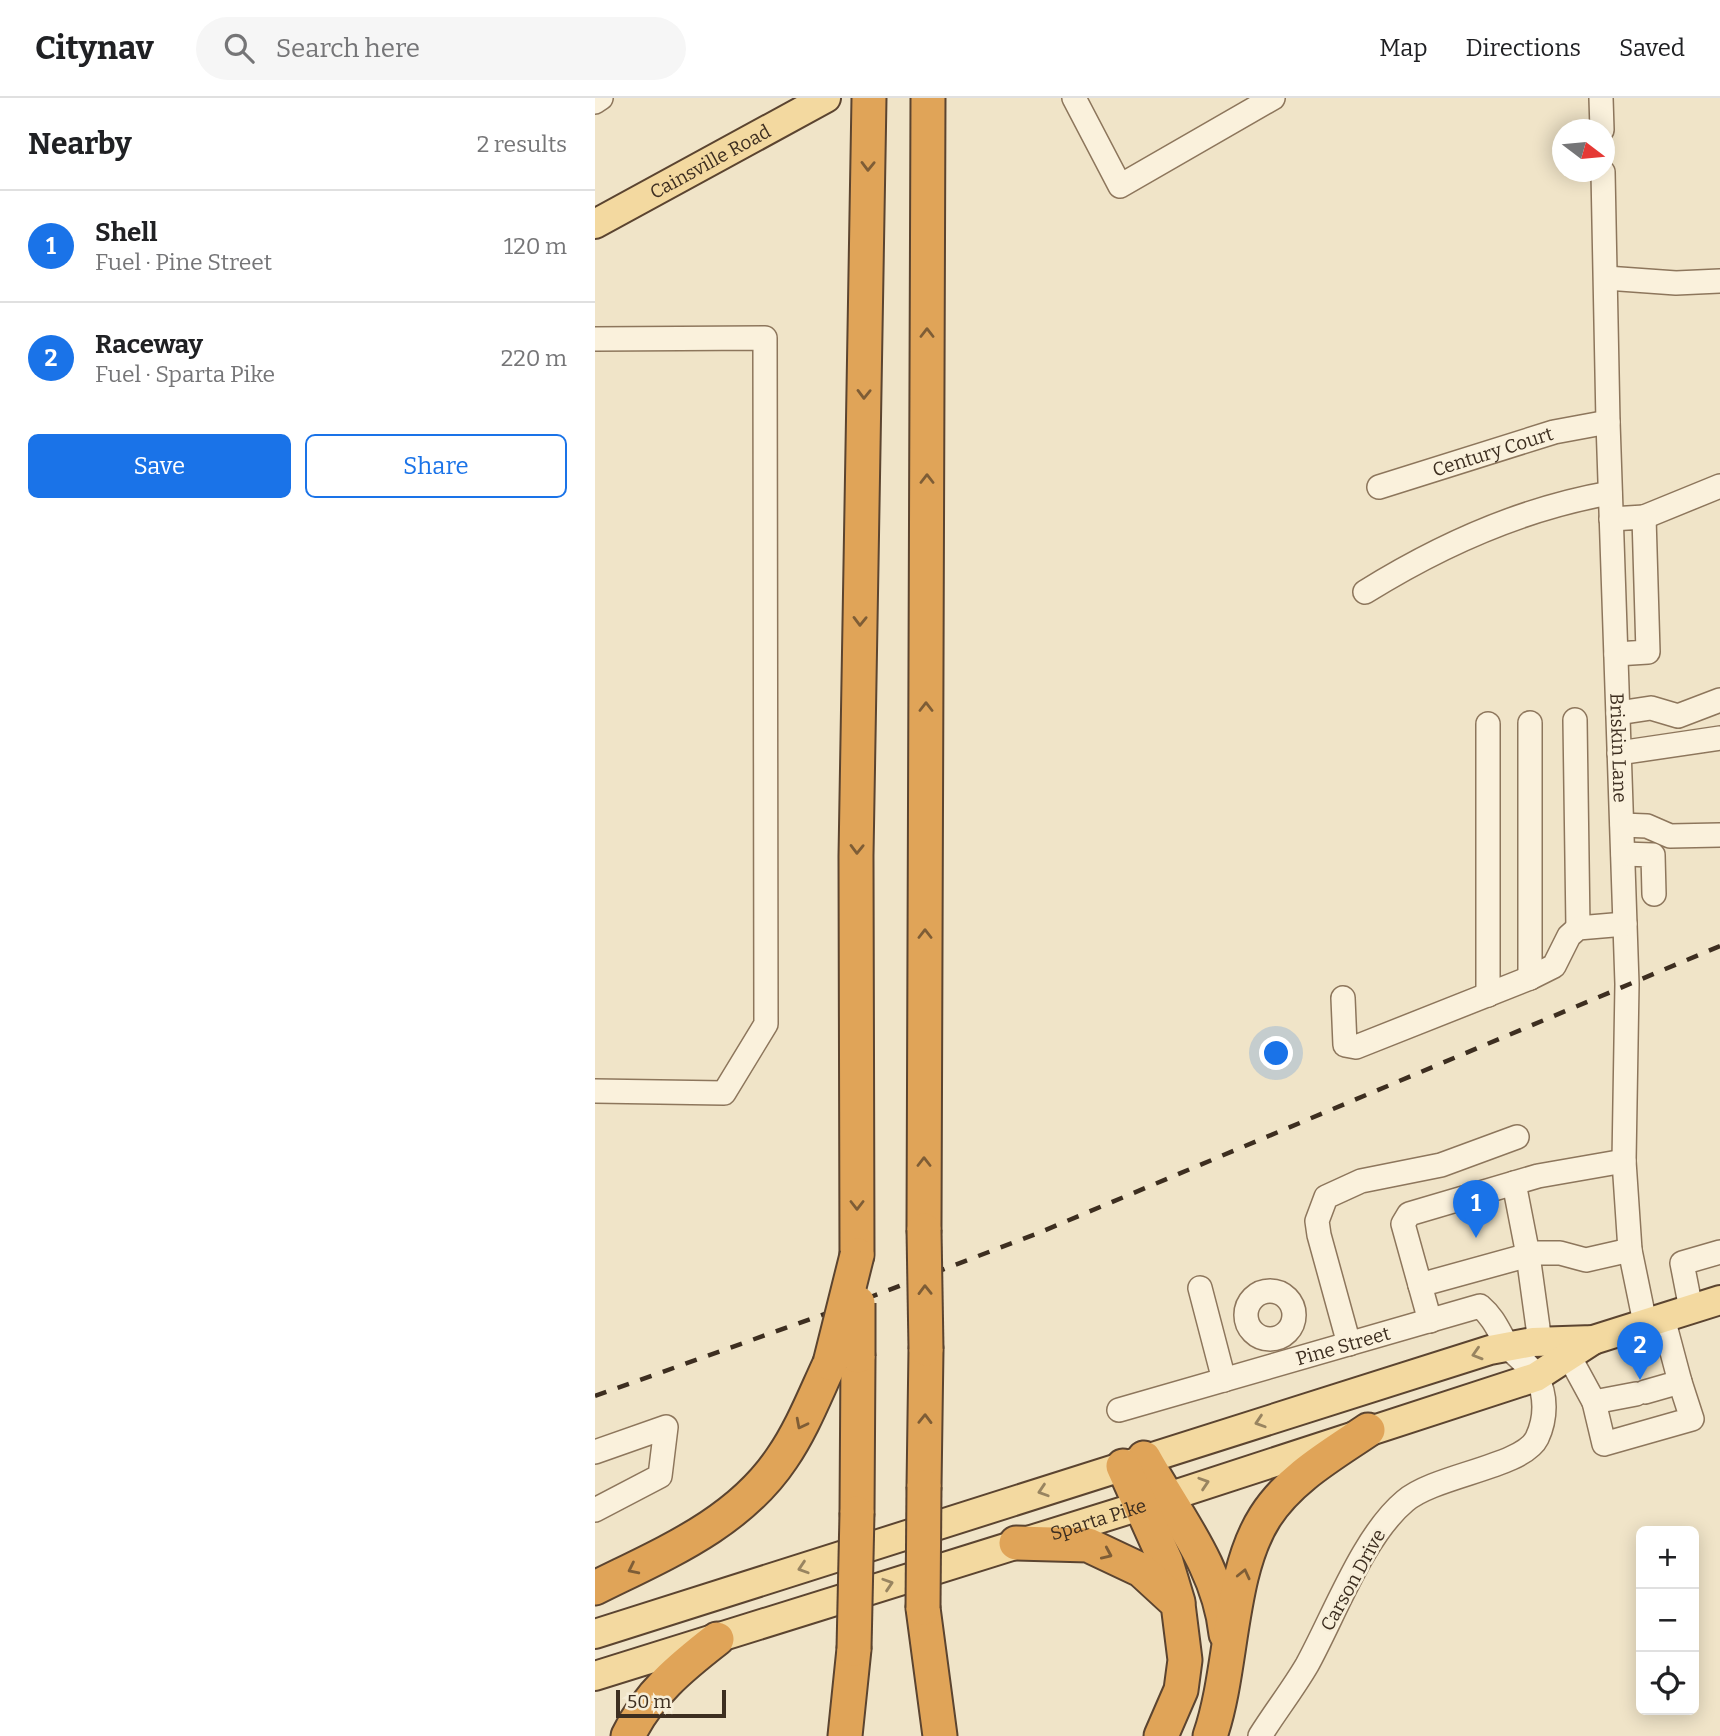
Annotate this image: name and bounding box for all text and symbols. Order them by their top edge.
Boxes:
search box [196,17,686,80]
text: Citynav [35,28,154,68]
icon: search [220,29,258,67]
text: Search here [276,33,420,64]
text: Map [1379,34,1428,62]
text: Directions [1466,34,1581,62]
text: Saved [1619,34,1685,62]
street label: Cainsville Road [646,119,774,204]
north arrow [1552,119,1615,182]
text: Nearby [28,126,132,162]
text: 2 results [477,130,567,158]
one-way arrow [860,161,876,172]
text: Shell [95,217,157,248]
text: 1 [46,232,56,260]
text: 120 m [504,232,567,260]
text: Fuel · Pine Street [95,248,272,276]
one-way arrow [919,327,935,338]
text: Raceway [95,329,203,360]
text: 2 [45,344,57,372]
text: 220 m [501,344,567,372]
text: Fuel · Sparta Pike [95,360,275,388]
one-way arrow [856,389,872,399]
street label: Century Court [1429,422,1556,481]
button: Save [28,434,291,498]
button: Share [305,434,567,498]
one-way arrow [919,473,935,484]
one-way arrow [853,616,868,627]
street label: Briskin Lane [1606,692,1632,803]
one-way arrow [918,701,934,711]
one-way arrow [849,843,864,854]
one-way arrow [917,928,933,939]
your location [1259,1036,1293,1070]
one-way arrow [916,1156,932,1166]
pin: 1 [1453,1180,1499,1238]
one-way arrow [849,1200,865,1210]
one-way arrow [917,1284,933,1294]
street label: Pine Street [1293,1321,1393,1370]
pin: 2 [1617,1322,1663,1380]
one-way arrow [1471,1345,1483,1360]
one-way arrow [917,1413,933,1424]
one-way arrow [1254,1413,1266,1428]
one-way arrow [796,1417,809,1429]
one-way arrow [1198,1477,1210,1492]
one-way arrow [1038,1483,1050,1498]
street label: Sparta Pike [1047,1493,1149,1545]
street label: Carson Drive [1316,1525,1390,1635]
map controls [1636,1526,1699,1715]
button: + [1636,1526,1699,1589]
one-way arrow [1100,1546,1112,1560]
one-way arrow [798,1560,810,1574]
one-way arrow [628,1561,640,1575]
one-way arrow [1236,1568,1250,1580]
one-way arrow [881,1578,894,1592]
button: − [1636,1589,1699,1652]
button: locate [1636,1652,1699,1715]
scale bar [616,1687,726,1719]
text: 50 m [627,1690,671,1713]

